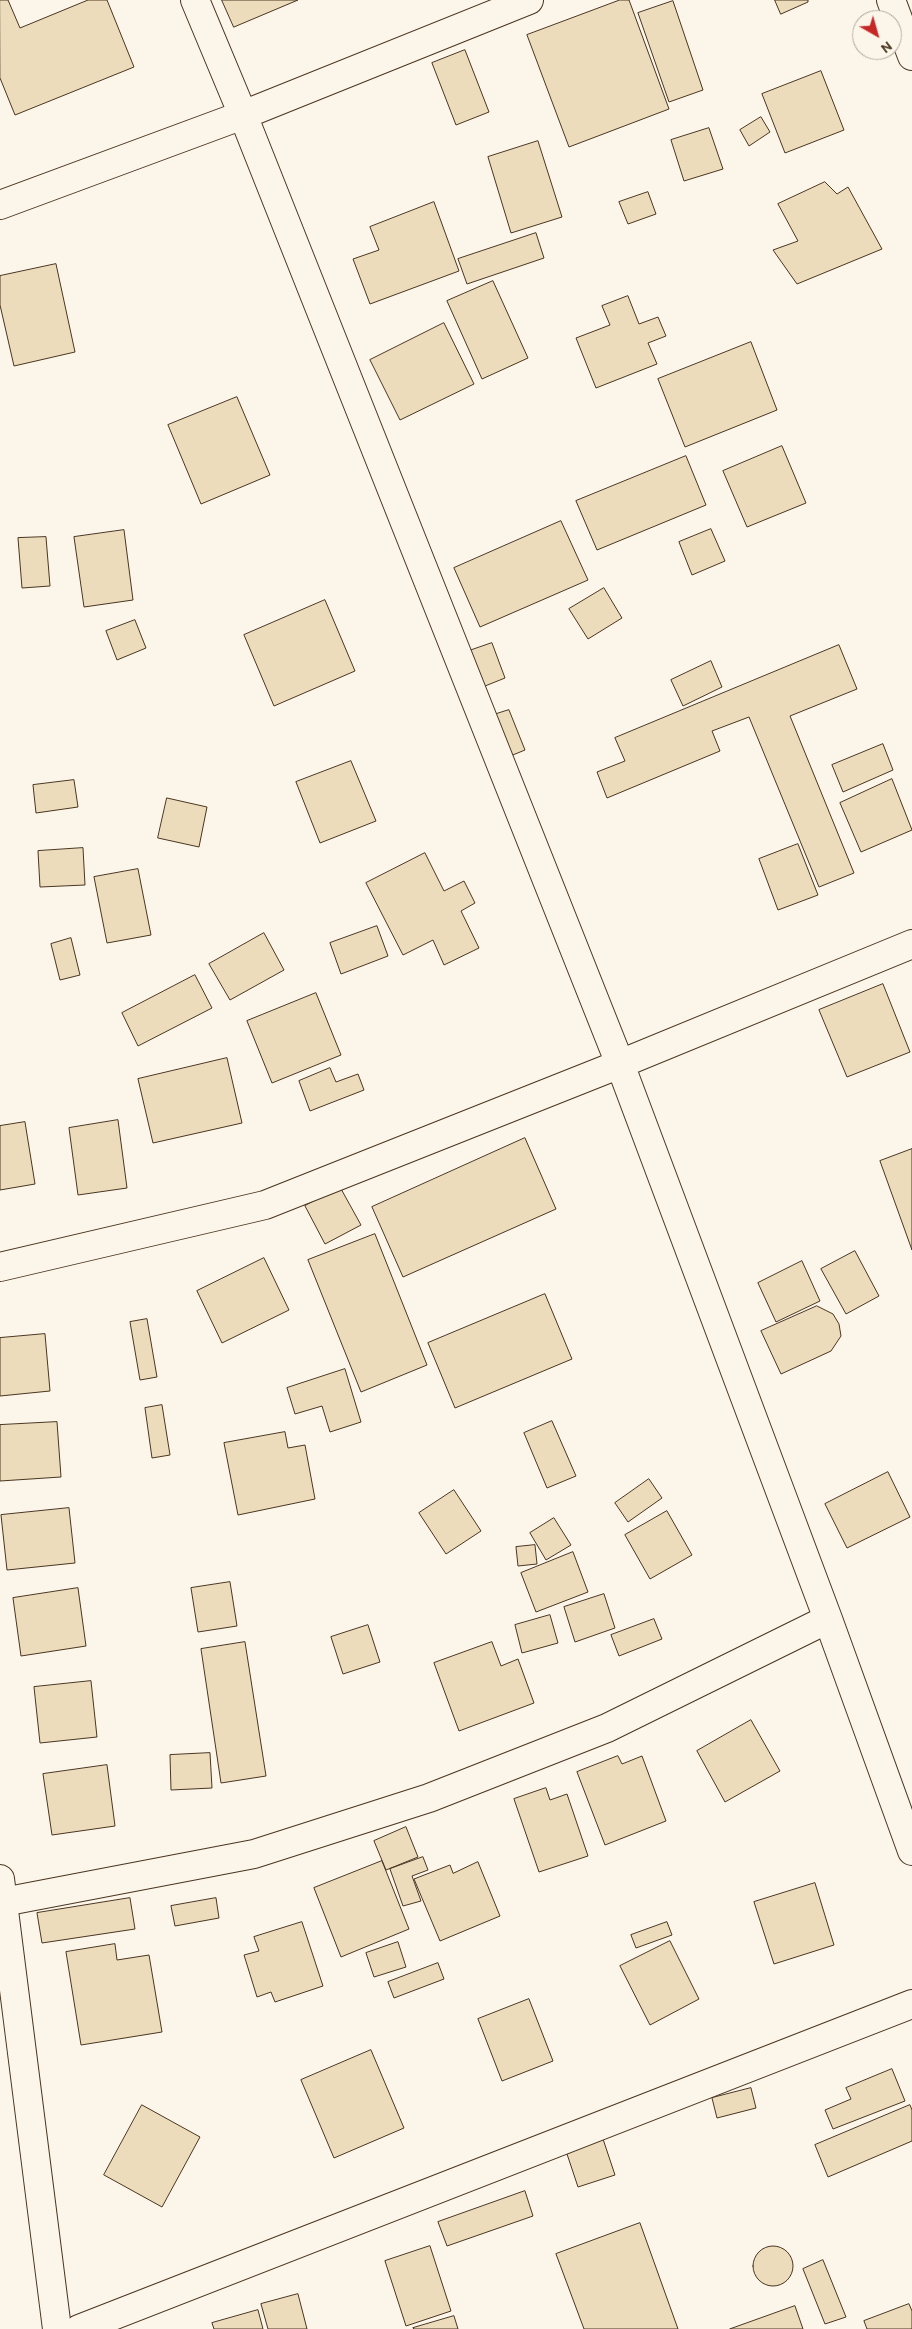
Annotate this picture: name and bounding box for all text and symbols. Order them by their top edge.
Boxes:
north arrow [852,10,902,60]
text: N [877,37,895,56]

